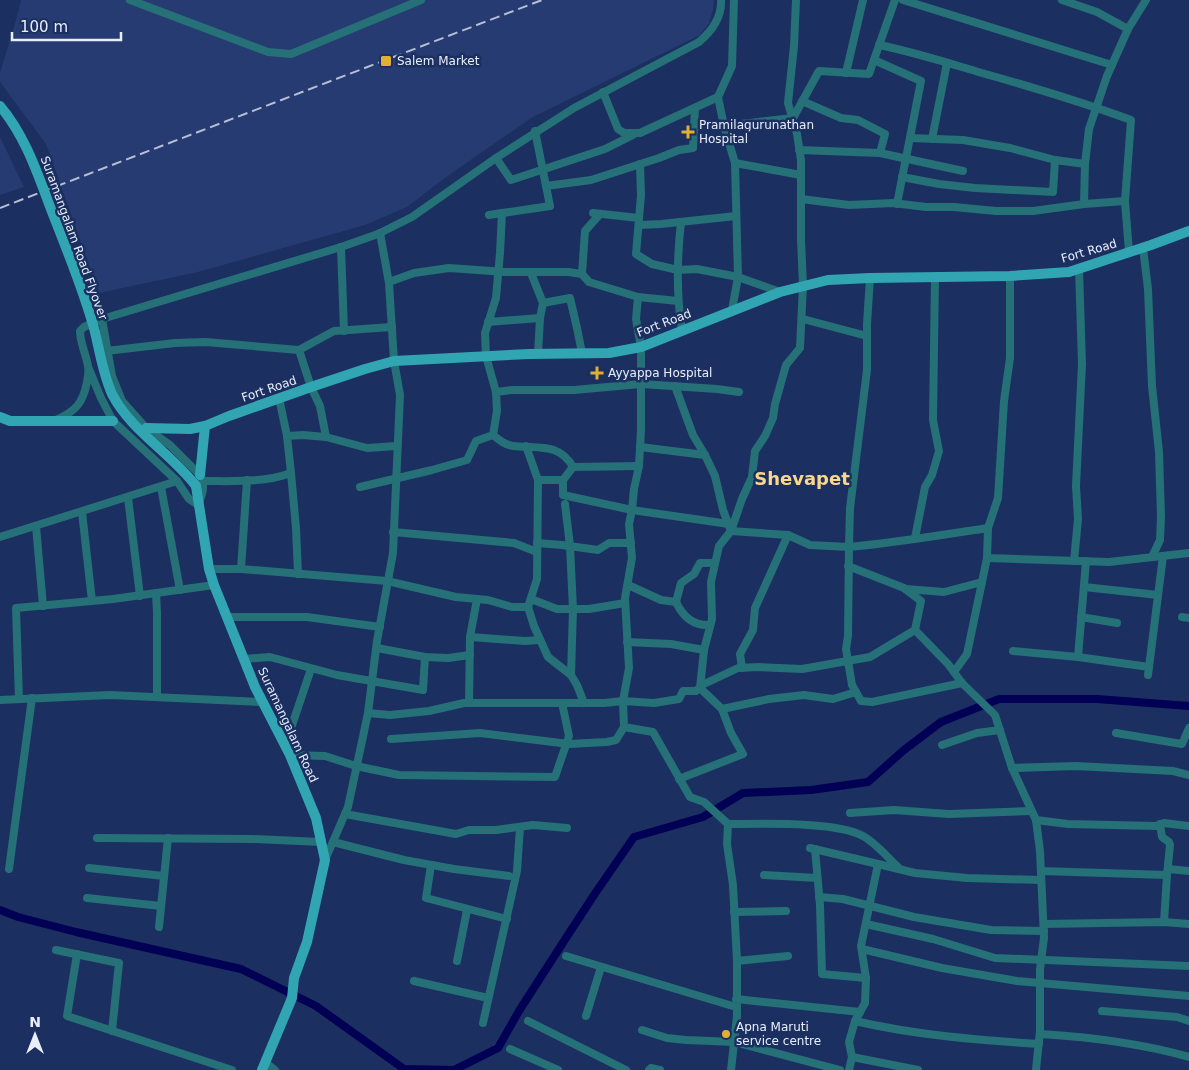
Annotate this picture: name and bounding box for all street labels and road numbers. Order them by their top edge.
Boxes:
street label: Suramangalam Road Flyover [38,154,110,322]
street label: Fort Road [1059,236,1119,266]
street label: Fort Road [635,306,693,340]
street label: Fort Road [240,373,298,405]
street label: Suramangalam Road [255,665,321,785]

